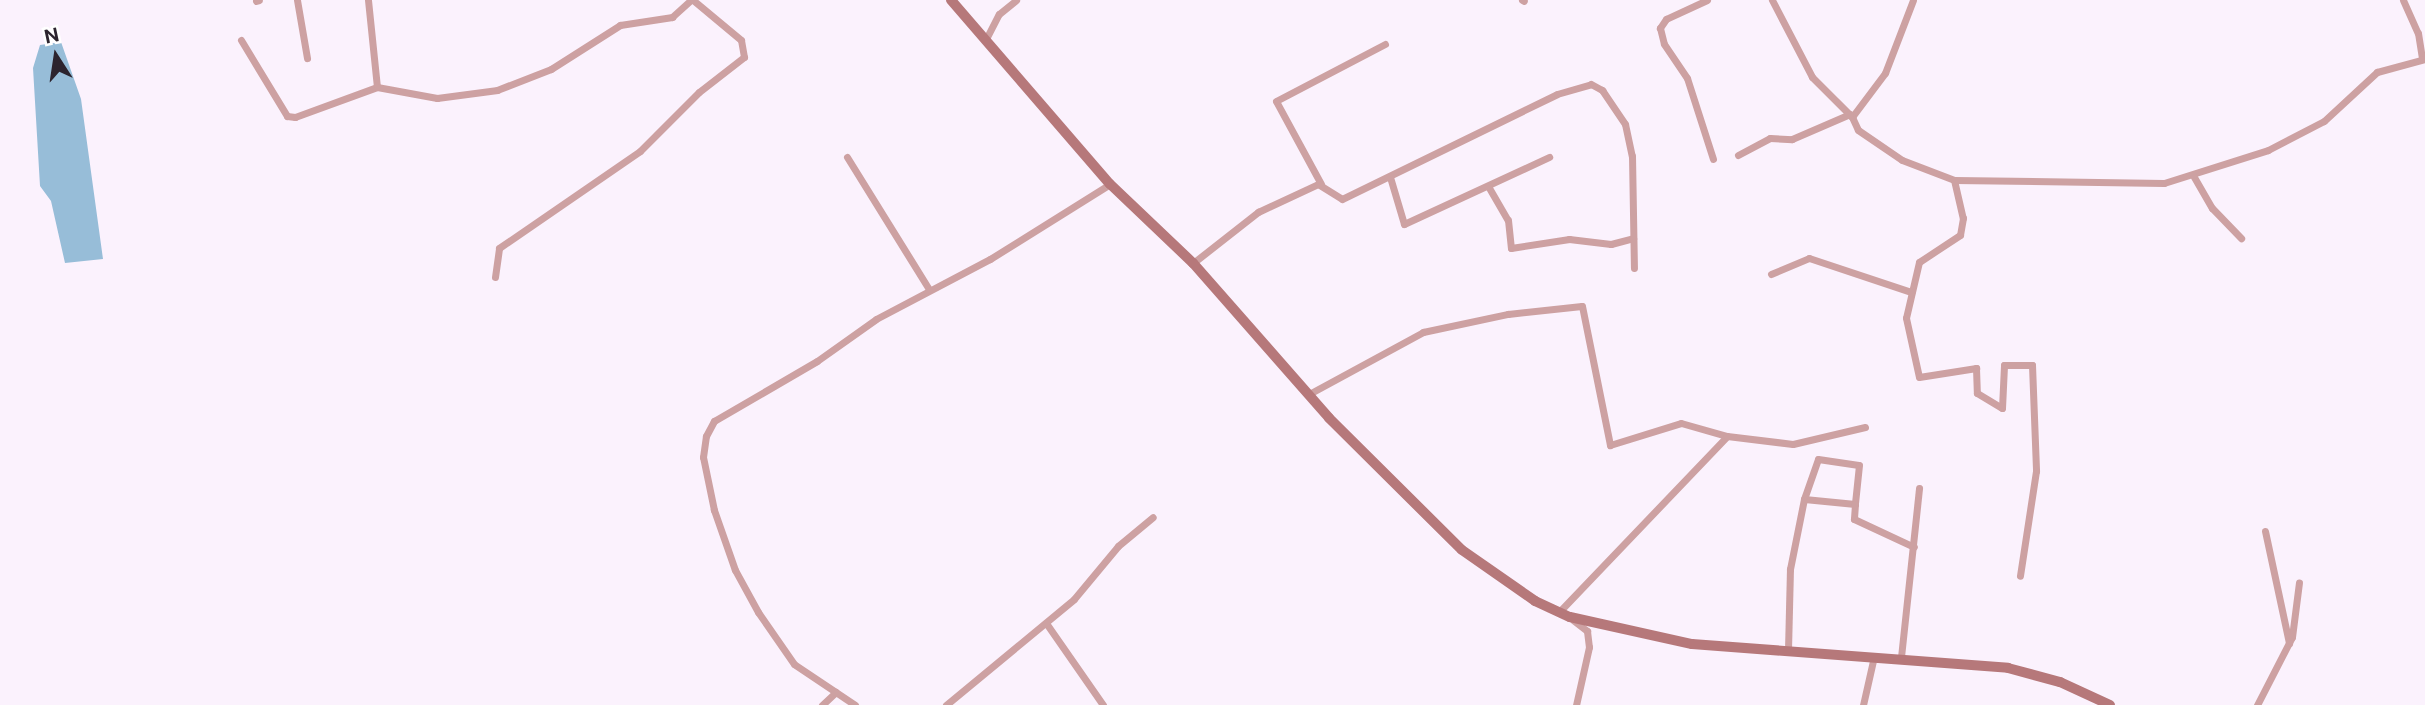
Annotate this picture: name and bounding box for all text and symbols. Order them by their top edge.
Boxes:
north arrow [21,21,91,91]
text: N [42,23,61,48]

